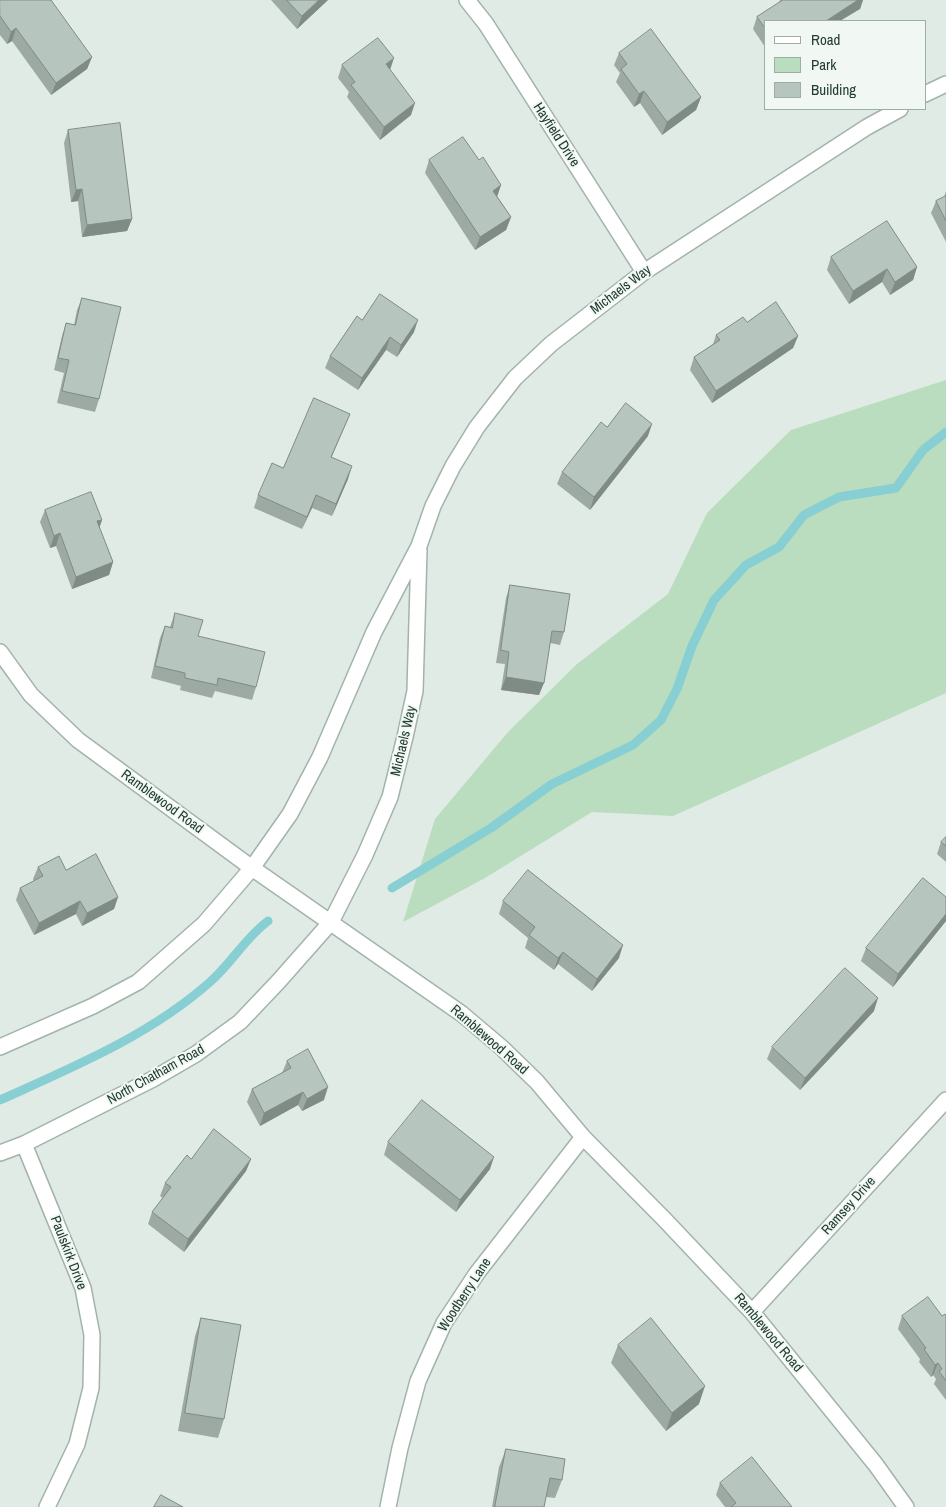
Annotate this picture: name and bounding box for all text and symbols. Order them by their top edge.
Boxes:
legend [764,20,926,110]
text: Road [811,29,840,50]
text: Park [811,54,836,75]
text: Building [811,79,856,100]
street label: Hayfield Drive [529,100,583,170]
street label: Michaels Way [587,262,655,318]
street label: Michaels Way [388,704,420,778]
street label: Ramblewood Road [118,767,206,837]
street label: Ramblewood Road [447,1002,531,1078]
street label: North Chatham Road [104,1041,208,1109]
street label: Ramsey Drive [818,1173,880,1239]
street label: Paulskirk Drive [46,1214,90,1292]
street label: Woodberry Lane [435,1255,495,1335]
street label: Ramblewood Road [730,1290,806,1376]

